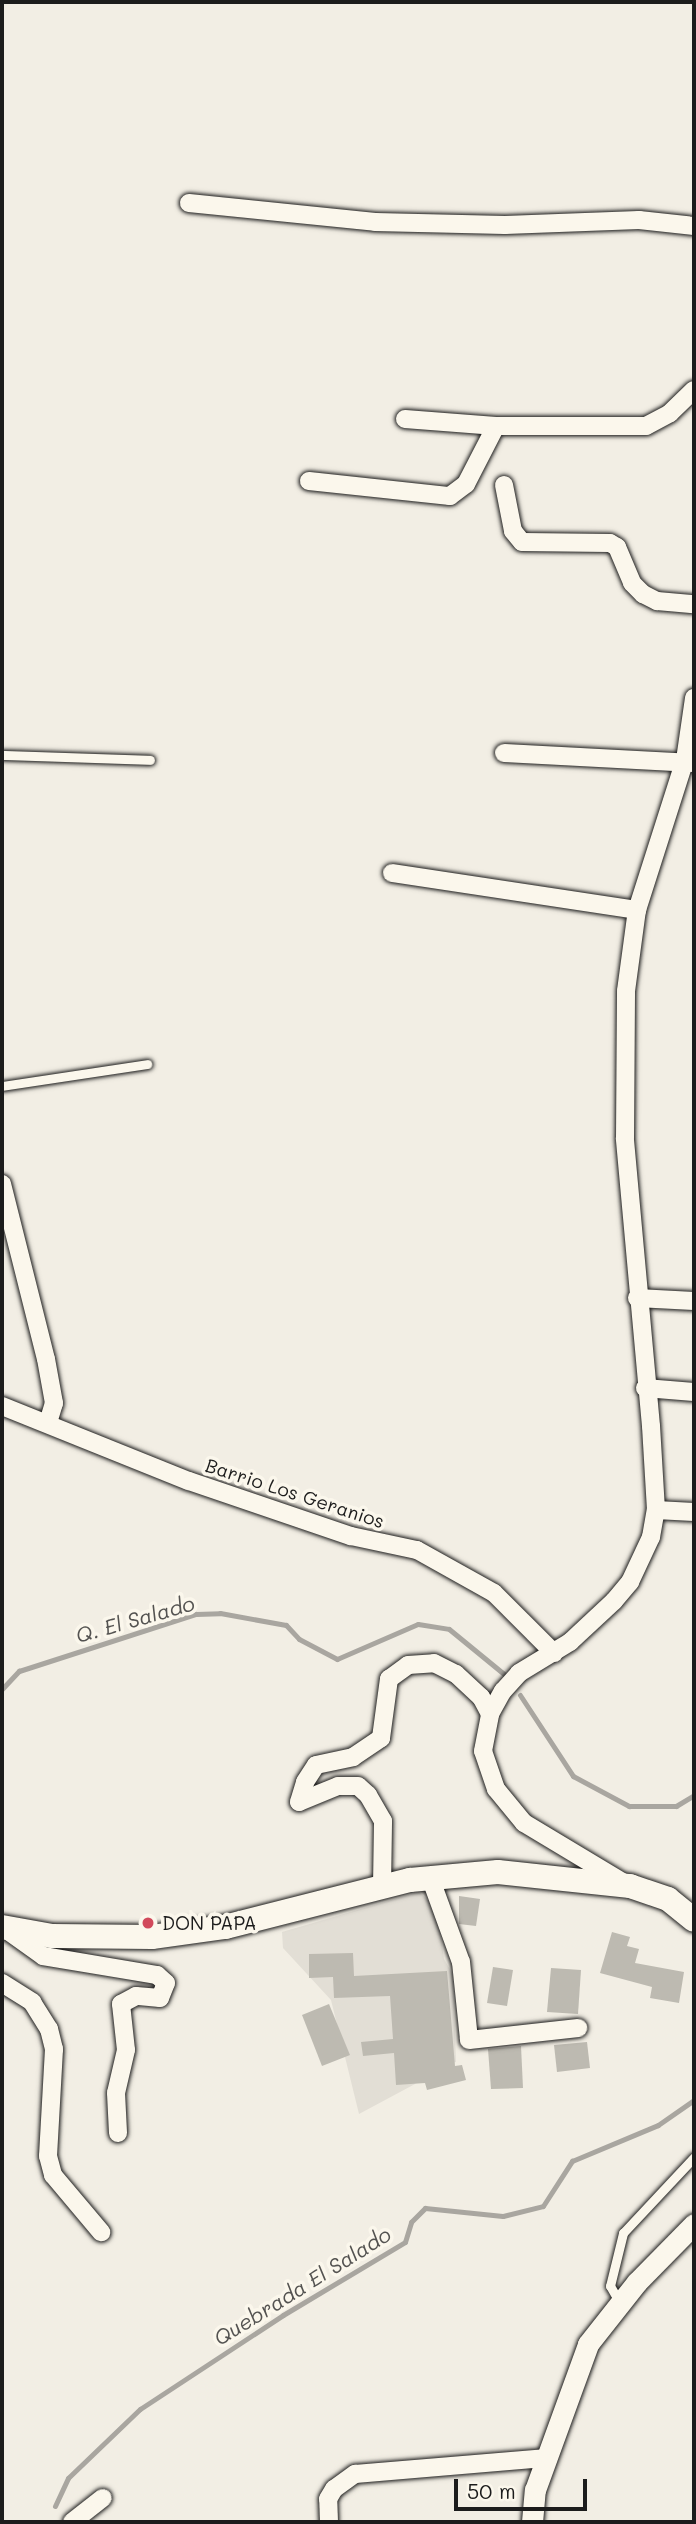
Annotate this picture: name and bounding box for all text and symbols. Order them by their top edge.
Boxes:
street label: Barrio Los Geranios [203,1453,387,1533]
water label: Q. El Salado [73,1590,197,1648]
place label: DON PAPA [162,1912,257,1934]
marker: DON PAPA [140,1915,156,1931]
water label: Quebrada El Salado [209,2221,395,2351]
scale bar [458,2464,591,2508]
text: 50 m [467,2477,516,2504]

